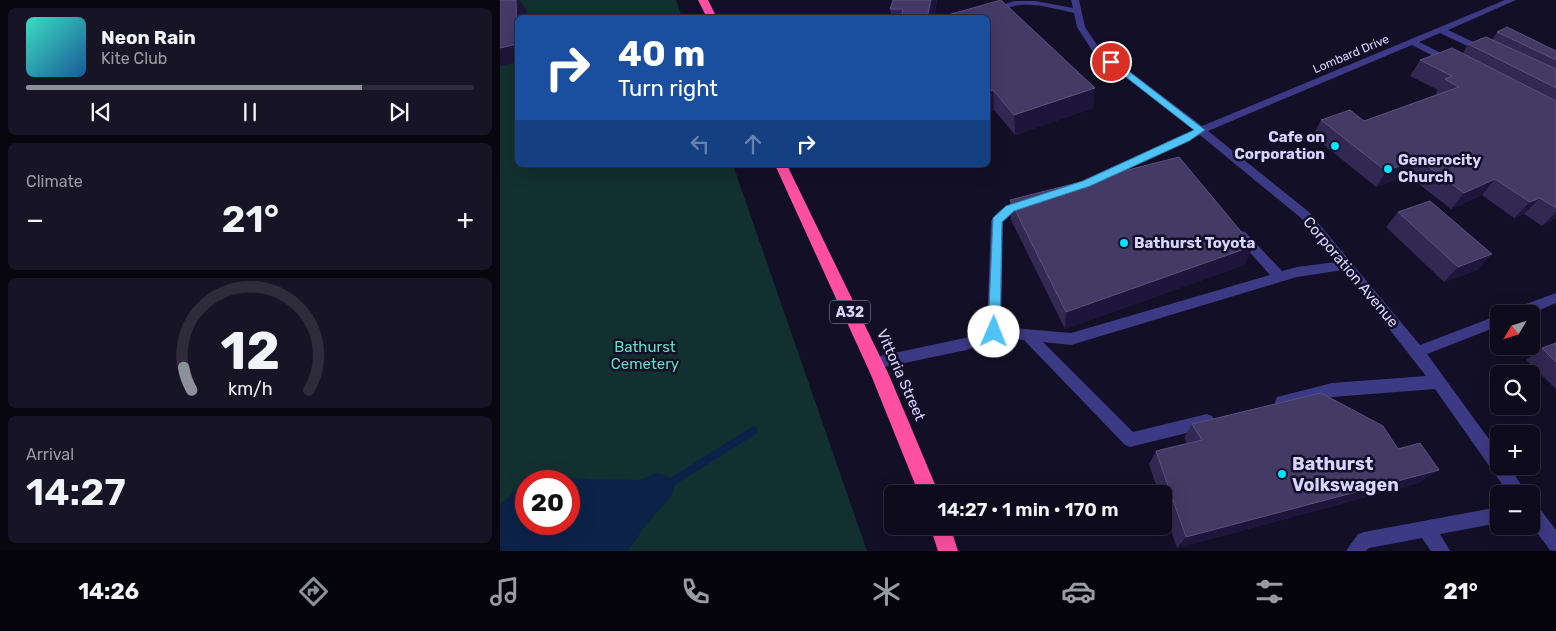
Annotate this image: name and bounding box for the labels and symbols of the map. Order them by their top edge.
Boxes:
street label: Lombard Drive [1311,32,1391,76]
pin [1090,41,1132,83]
place label: Cafe on Corporation [1234,128,1325,163]
marker: Cafe on Corporation [1329,140,1341,152]
place label: Generocity Church [1398,151,1481,186]
marker: Generocity Church [1382,163,1394,175]
street label: Corporation Avenue [1300,213,1402,331]
place label: Bathurst Toyota [1134,234,1255,252]
marker: Bathurst Toyota [1118,237,1130,249]
road number: A32 [830,300,870,324]
position arrow [967,305,1019,357]
north arrow [1490,305,1540,355]
street label: Vittoria Street [873,326,929,424]
park label: Bathurst Cemetery [611,338,679,373]
place label: Bathurst Volkswagen [1292,453,1399,496]
marker: Bathurst Volkswagen [1276,468,1288,480]
speed limit sign: 20 [515,470,580,535]

